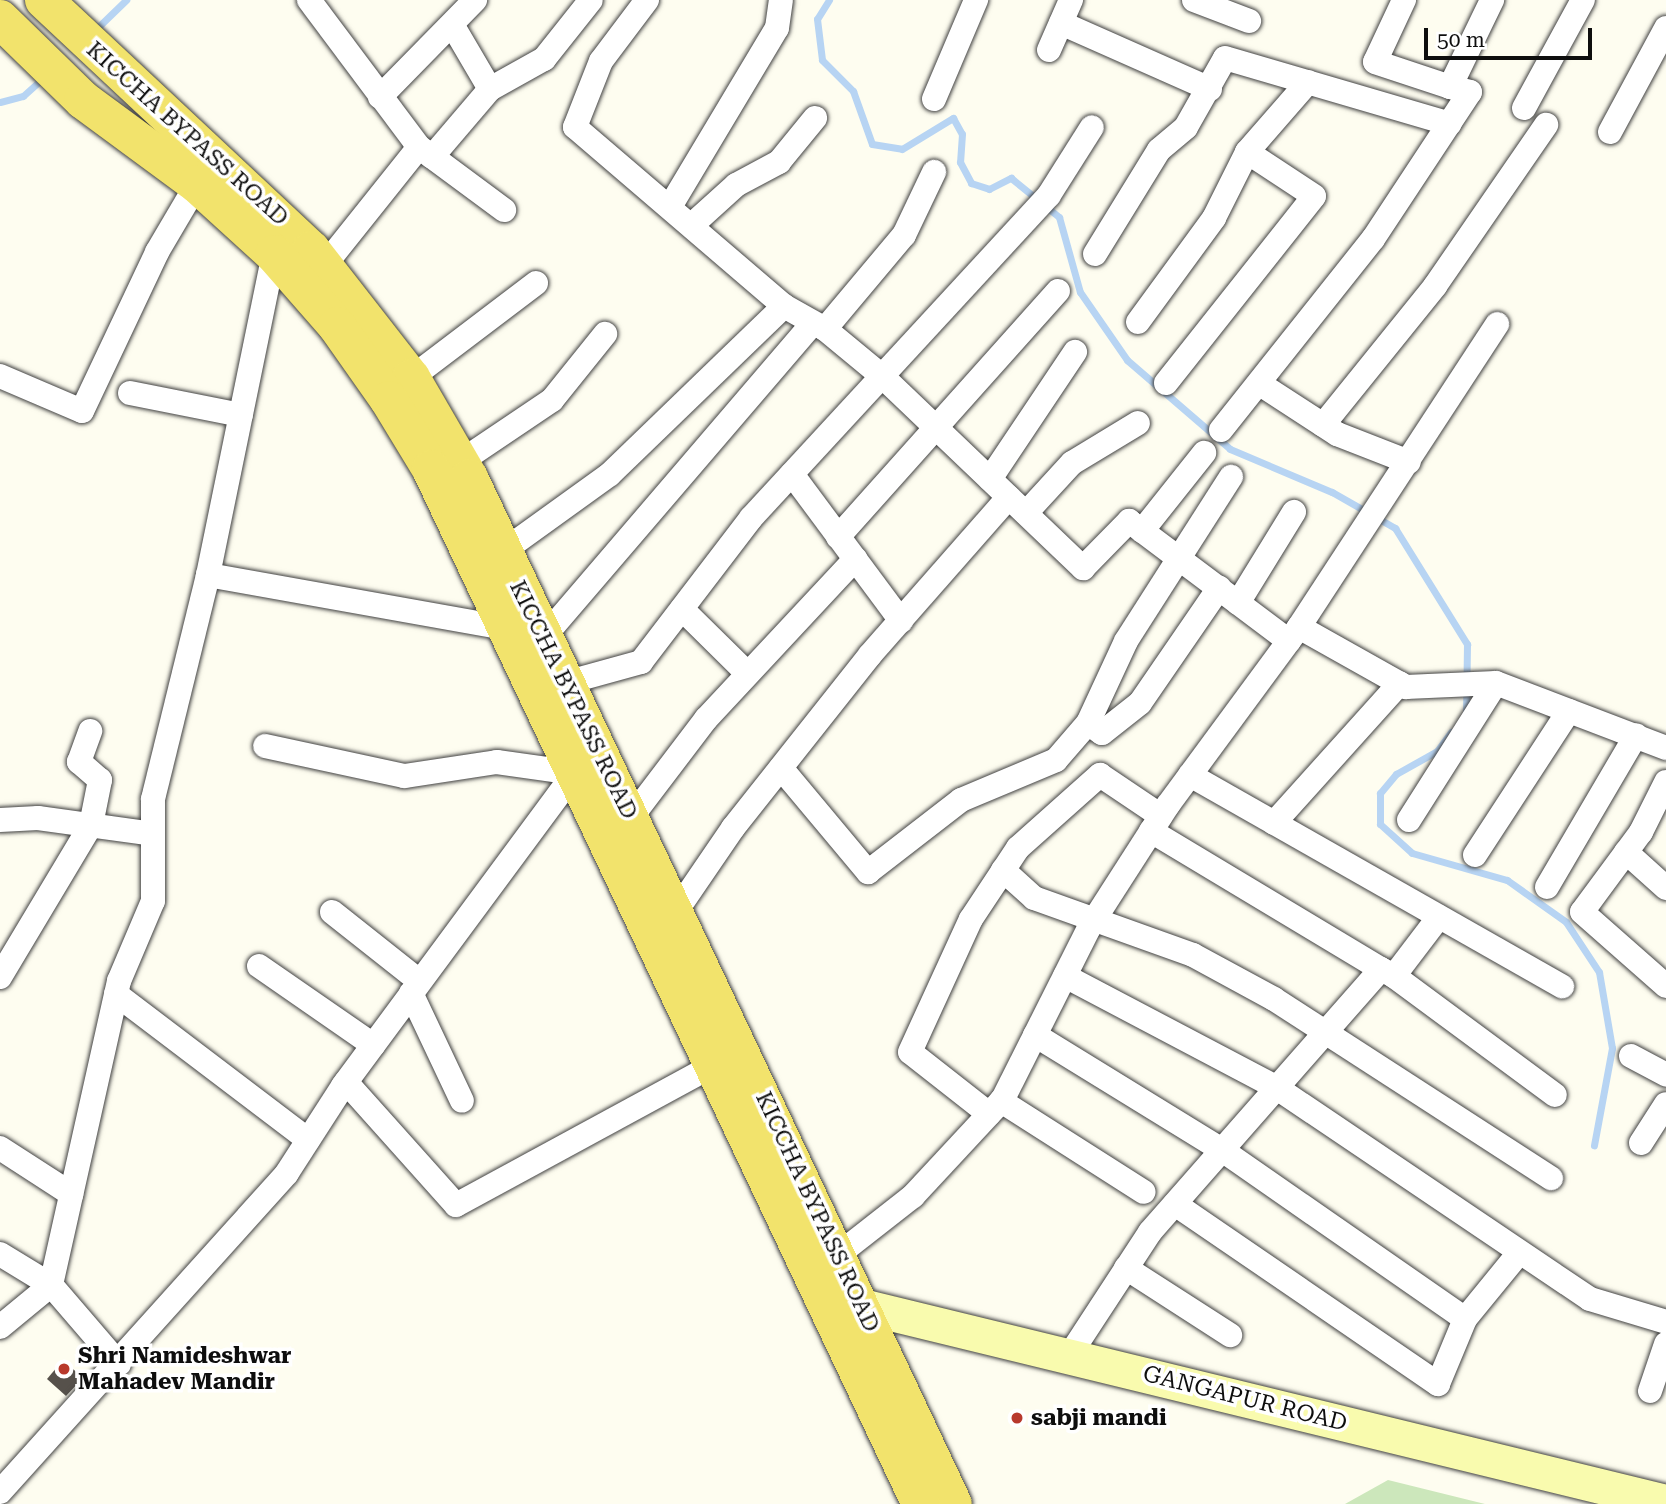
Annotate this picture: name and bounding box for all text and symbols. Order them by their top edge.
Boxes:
scale bar [1428,14,1596,58]
text: 50 m [1437,28,1485,52]
street label: KICCHA BYPASS ROAD [80,36,294,232]
street label: KICCHA BYPASS ROAD [503,576,643,824]
street label: KICCHA BYPASS ROAD [749,1087,885,1337]
place label: Shri Namideshwar Mahadev Mandir [78,1342,292,1396]
street label: GANGAPUR ROAD [1140,1360,1350,1438]
marker: Shri Namideshwar Mahadev Mandir [56,1361,72,1377]
place label: sabji mandi [1031,1404,1167,1432]
marker: sabji mandi [1009,1410,1025,1426]

